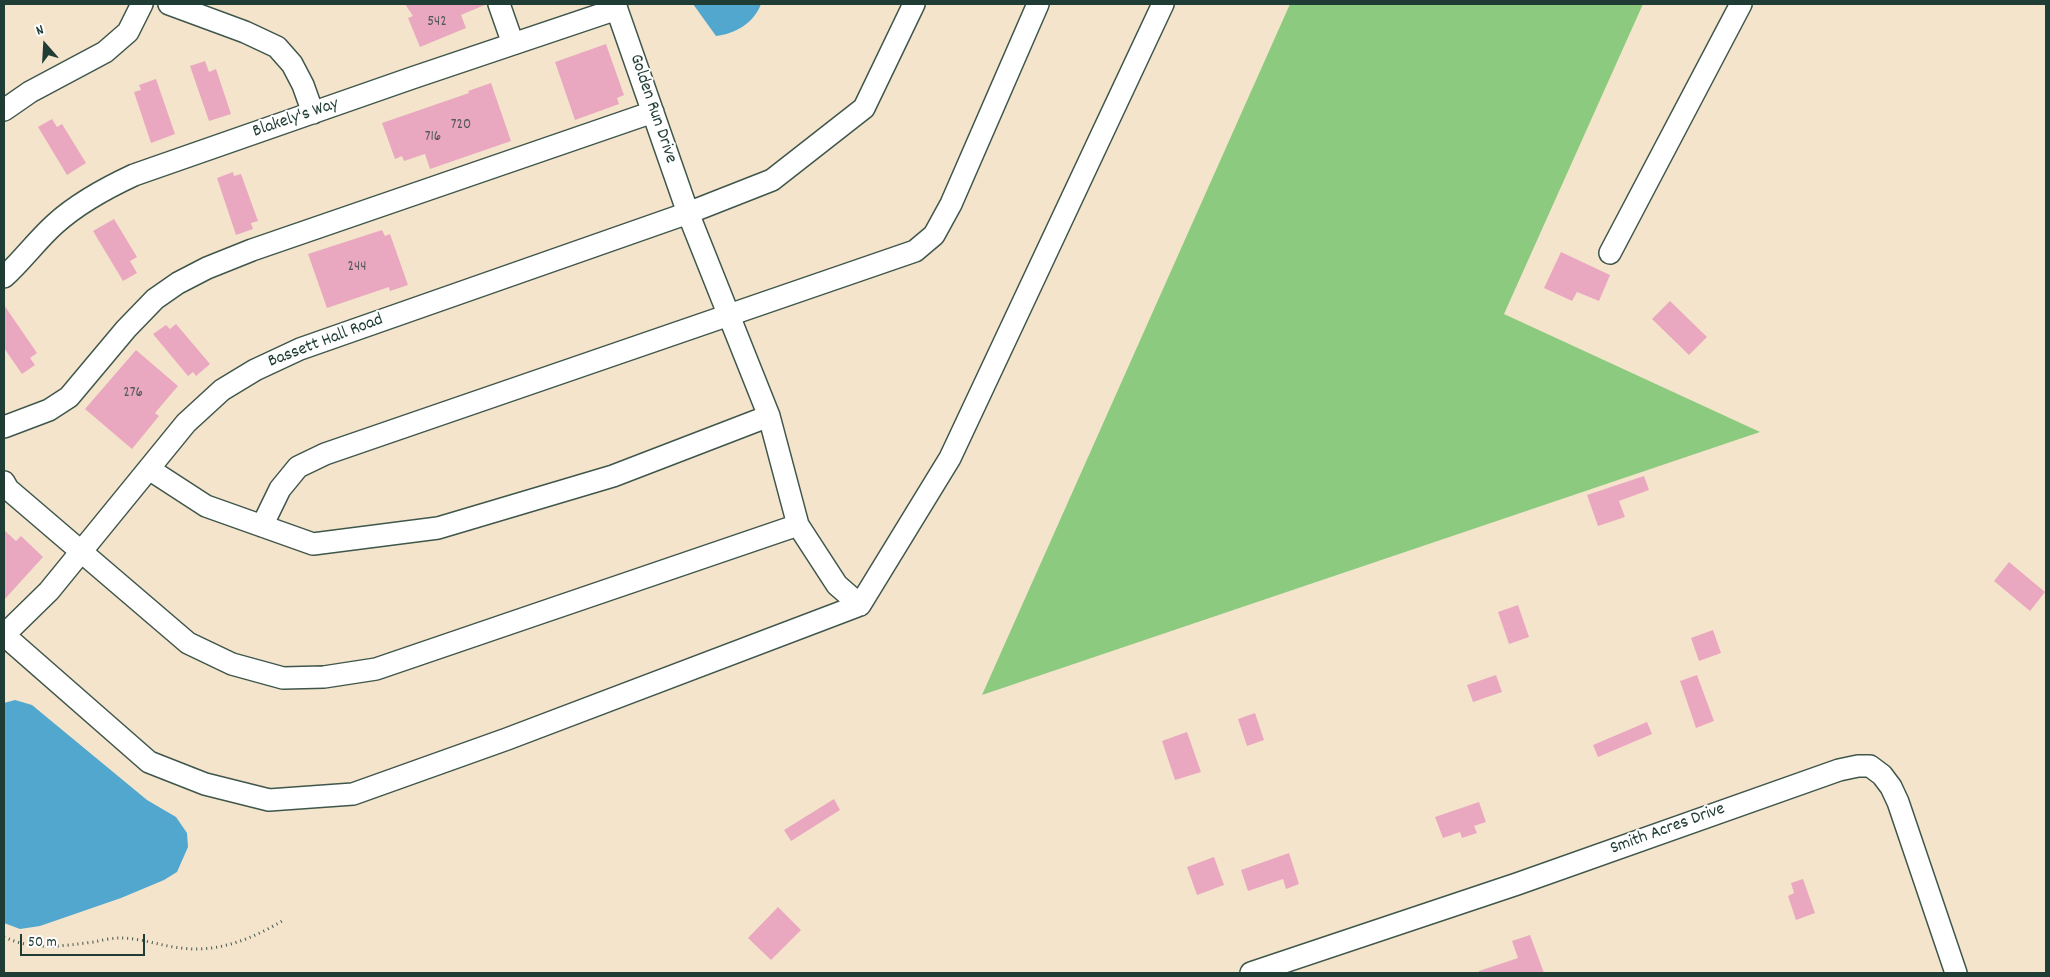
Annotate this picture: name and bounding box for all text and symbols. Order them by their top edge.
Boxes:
house number: 542 [427,14,447,32]
north arrow [20,20,70,70]
text: N [34,20,47,41]
street label: Golden Run Drive [623,52,681,166]
street label: Blakely's Way [250,94,342,144]
house number: 720 [451,117,471,135]
house number: 716 [425,129,441,147]
house number: 244 [347,259,367,277]
street label: Bassett Hall Road [265,310,387,374]
house number: 276 [123,385,143,403]
street label: Smith Acres Drive [1608,799,1728,861]
scale bar [22,924,148,956]
text: 50 m [28,932,57,954]

